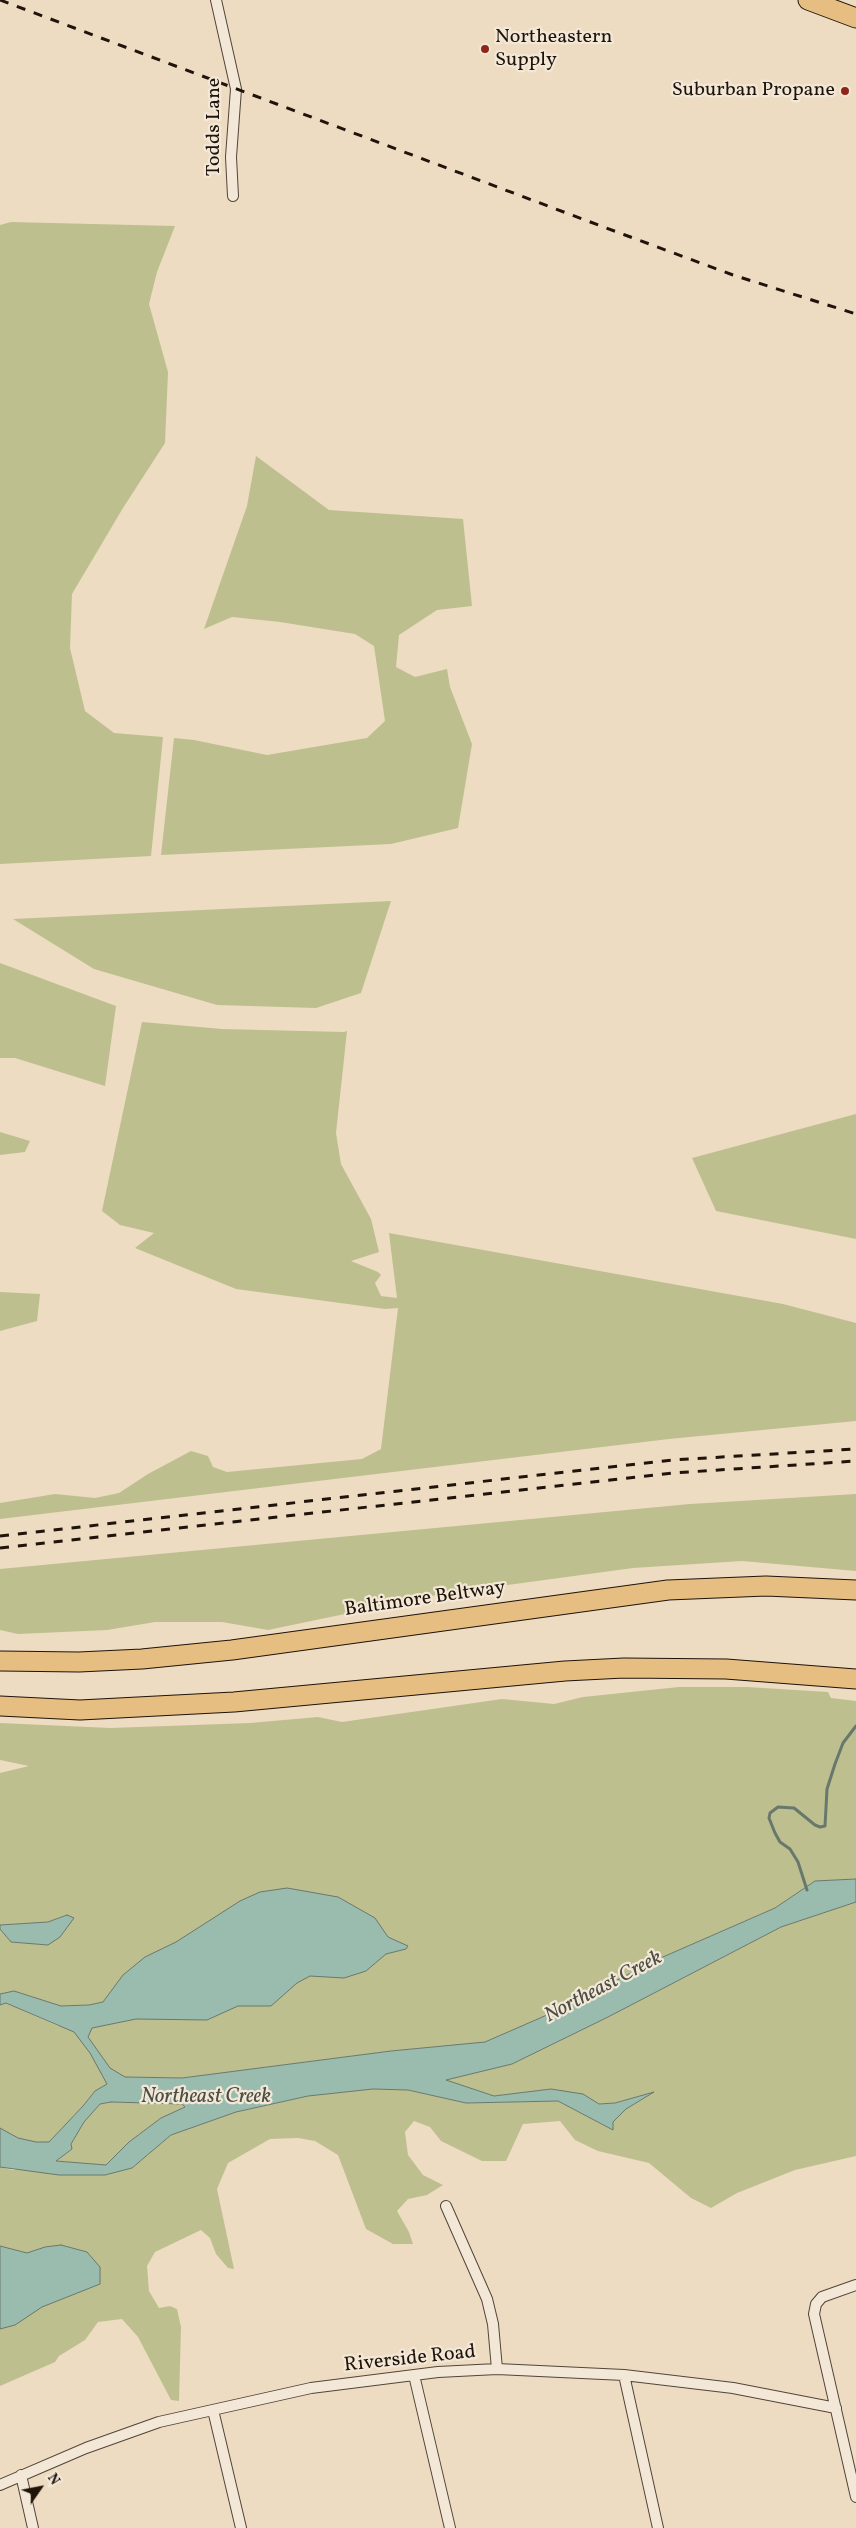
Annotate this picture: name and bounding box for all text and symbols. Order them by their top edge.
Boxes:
place label: Northeastern Supply [495,26,612,73]
marker: Northeastern Supply [479,43,491,55]
street label: Todds Lane [203,78,227,176]
place label: Suburban Propane [672,79,835,103]
marker: Suburban Propane [839,85,851,97]
street label: Baltimore Beltway [343,1577,507,1623]
water label: Northeast Creek [541,1946,667,2030]
water label: Northeast Creek [141,2085,271,2111]
street label: Riverside Road [343,2341,477,2379]
north arrow [15,2463,65,2513]
text: N [42,2470,64,2489]

